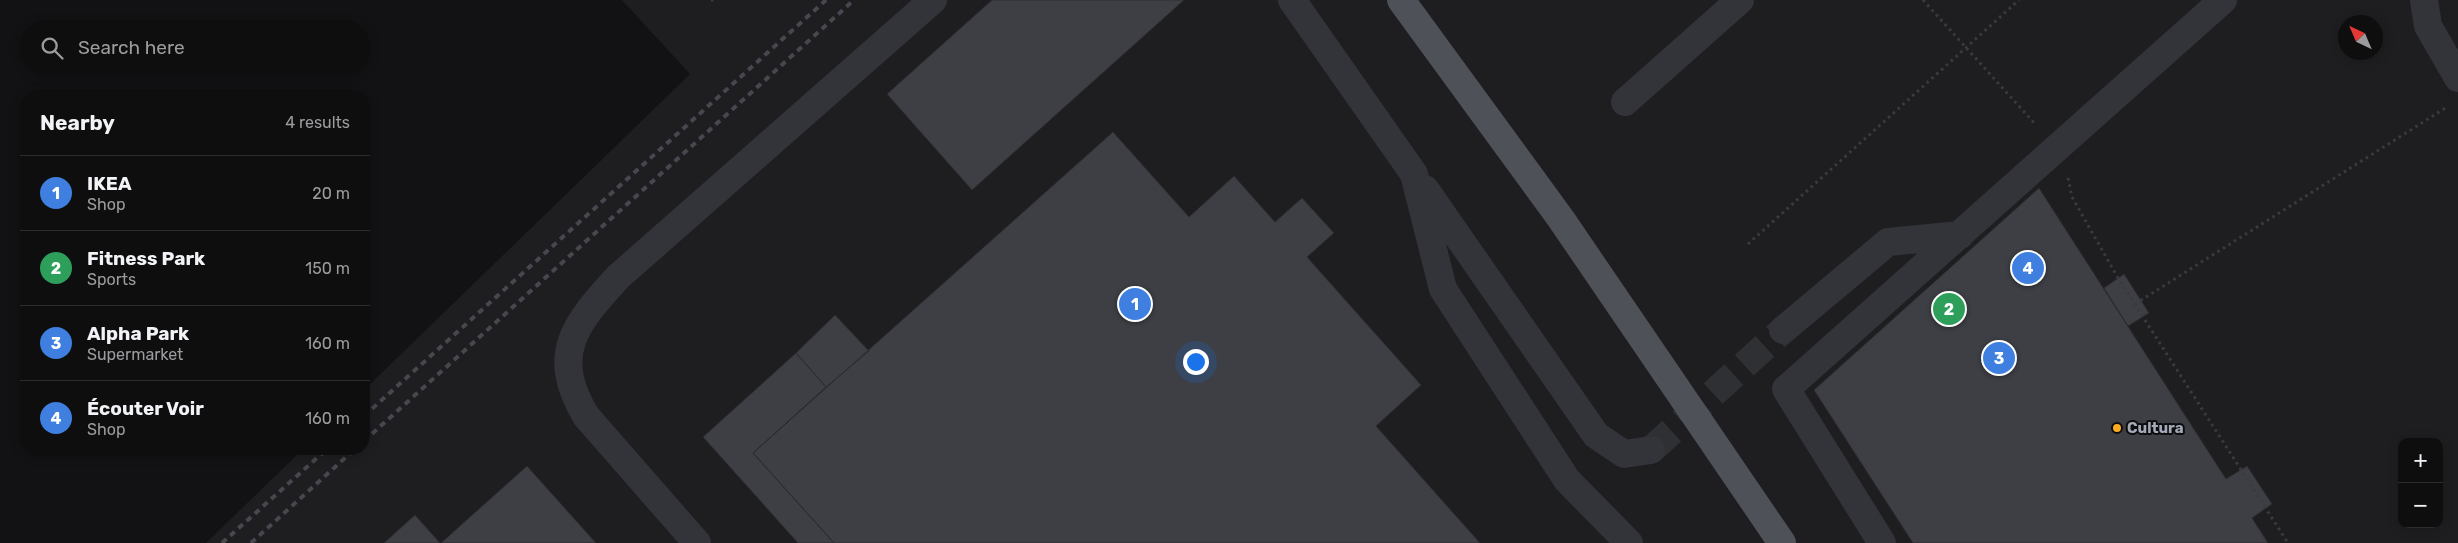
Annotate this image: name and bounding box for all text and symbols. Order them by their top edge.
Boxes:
north arrow [2338,15,2383,60]
search box [20,20,370,75]
icon: search [38,34,66,62]
text: Search here [78,36,185,59]
text: Nearby [40,110,115,135]
text: 4 results [285,113,350,132]
text: IKEA [87,172,132,195]
text: 1 [52,184,60,203]
text: 20 m [312,184,350,203]
text: Shop [87,195,125,214]
text: Fitness Park [87,247,205,270]
pin: 4 [2012,249,2044,287]
text: 2 [51,259,61,278]
text: 150 m [305,259,350,278]
text: Sports [87,270,136,289]
pin: 1 [1119,285,1151,323]
pin: 2 [1933,290,1965,328]
text: Alpha Park [87,322,189,345]
text: 3 [51,334,61,353]
text: 160 m [305,334,350,353]
pin: 3 [1983,339,2015,377]
text: Supermarket [87,345,183,364]
your location [1183,349,1209,375]
text: Écouter Voir [87,397,204,420]
text: 4 [51,409,61,428]
text: 160 m [305,409,350,428]
place label: Cultura [2127,419,2184,437]
text: Shop [87,420,125,439]
marker: Cultura [2111,422,2123,434]
map controls [2398,438,2443,528]
button: + [2398,438,2443,483]
button: − [2398,483,2443,528]

